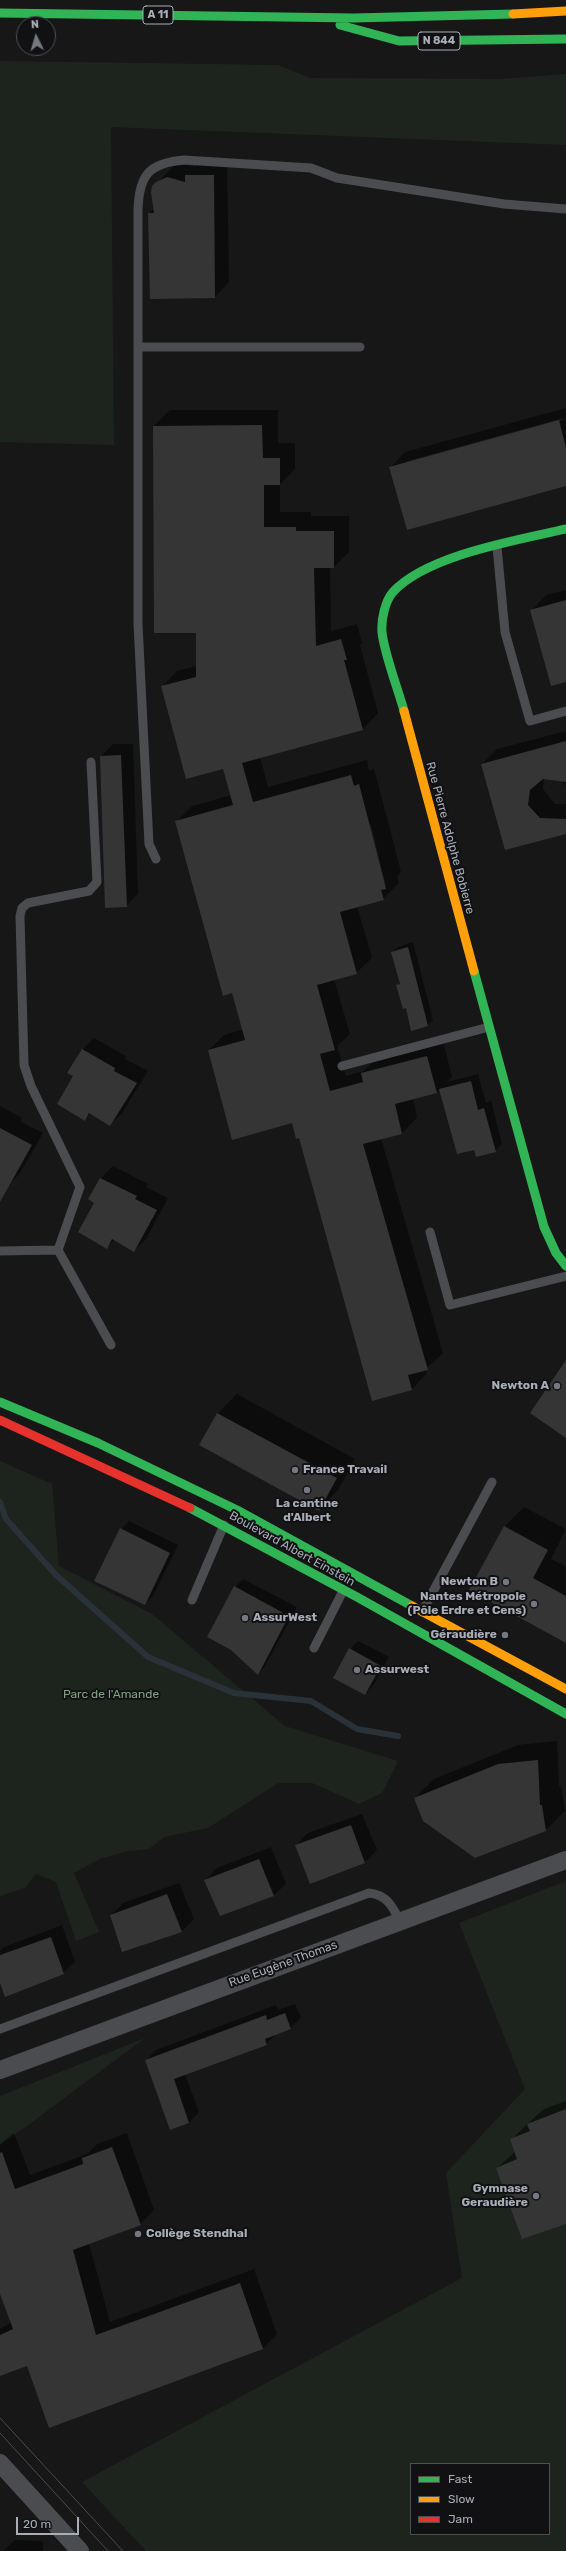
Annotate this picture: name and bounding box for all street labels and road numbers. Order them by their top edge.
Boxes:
road number: A 11 [143,6,173,24]
road number: N 844 [418,32,460,50]
street label: Rue Pierre Adolphe Bobierre [423,760,477,916]
street label: Boulevard Albert Einstein [227,1508,357,1590]
street label: Rue Eugène Thomas [227,1938,339,1990]

